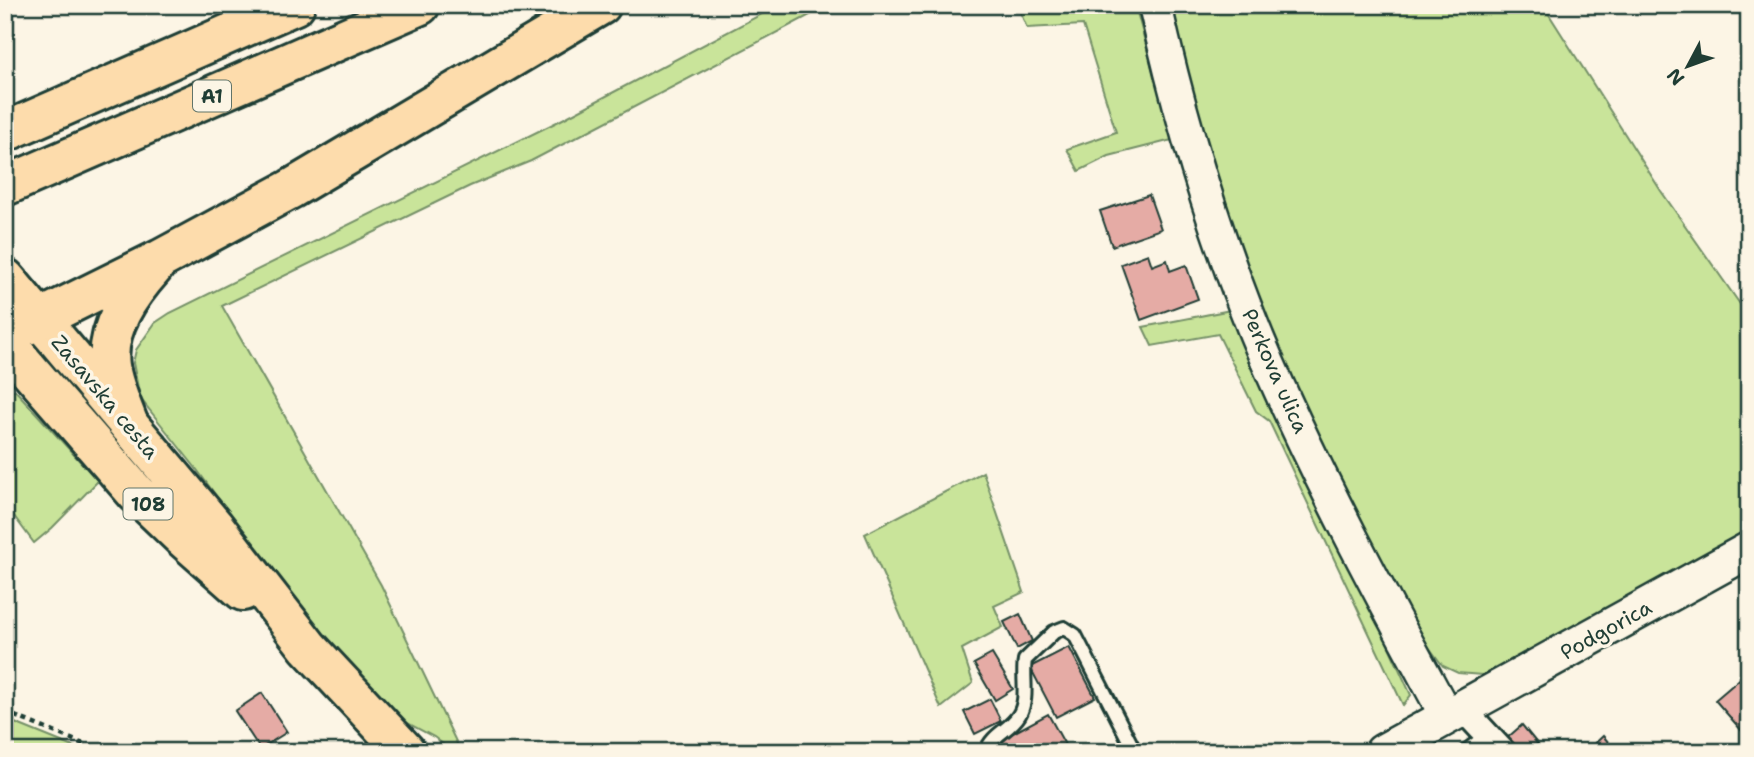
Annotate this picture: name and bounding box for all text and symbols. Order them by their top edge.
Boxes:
north arrow [1652,32,1722,102]
text: N [1661,63,1690,91]
road number: A1 [193,80,231,111]
street label: Perkova ulica [1235,304,1315,438]
street label: Zasavska cesta [45,329,165,465]
road number: 108 [124,489,172,520]
street label: Podgorica [1555,593,1657,667]

